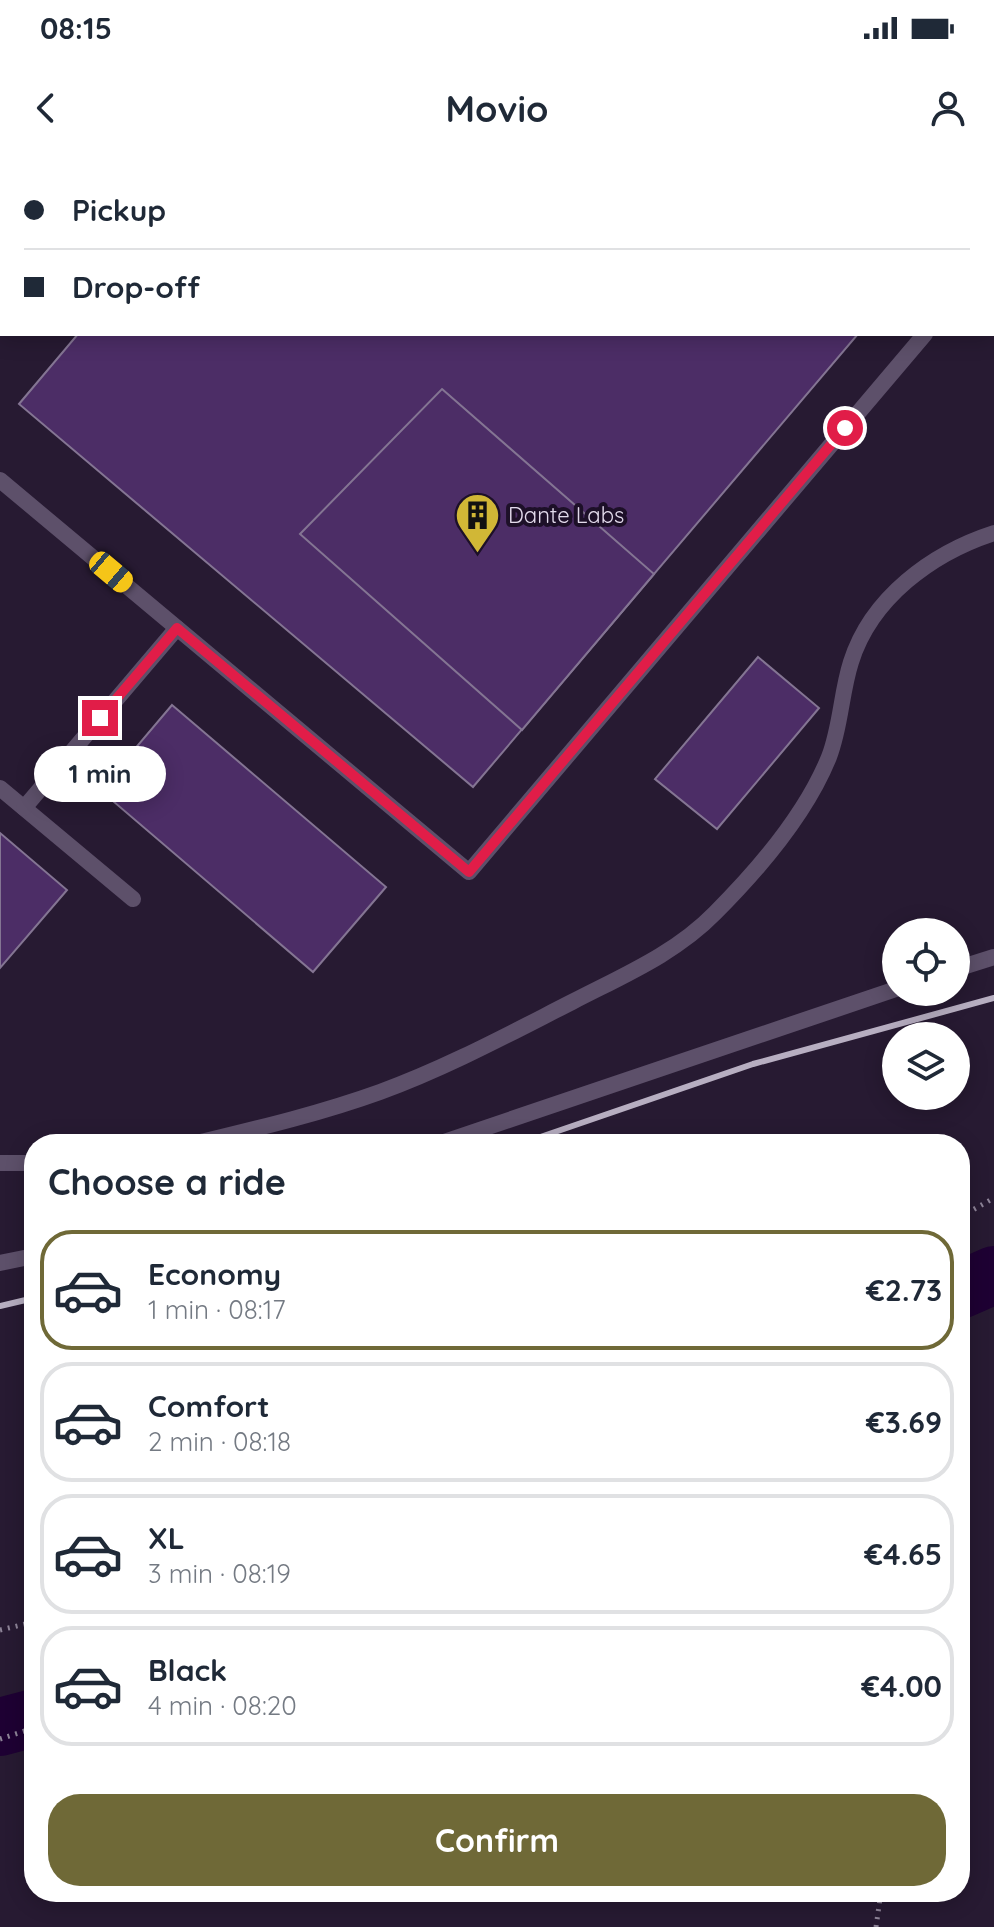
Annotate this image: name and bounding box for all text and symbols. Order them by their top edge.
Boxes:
text: 08:15 [40,9,112,47]
icon: back [24,86,68,130]
text: Movio [446,86,548,131]
icon: person [926,86,970,130]
text: Pickup [72,191,166,229]
text: Drop-off [72,268,200,306]
route start [827,410,863,446]
building icon: Dante Labs [453,491,501,554]
place label: Dante Labs [508,501,624,529]
car [85,547,137,597]
route end [82,700,118,736]
callout: 1 min [34,746,166,802]
text: 1 min [69,757,132,790]
map controls [882,918,970,1110]
button: locate [882,918,970,1006]
button: layers [882,1022,970,1110]
text: Choose a ride [48,1159,286,1204]
icon: car [52,1254,124,1326]
text: Economy [148,1255,281,1293]
text: €2.73 [866,1271,942,1309]
text: 1 min · 08:17 [148,1293,286,1326]
icon: car [52,1386,124,1458]
text: Comfort [148,1387,269,1425]
text: €3.69 [866,1403,942,1441]
text: 2 min · 08:18 [148,1425,291,1458]
icon: car [52,1518,124,1590]
text: XL [148,1519,185,1557]
text: €4.65 [864,1535,942,1573]
text: 3 min · 08:19 [148,1557,291,1590]
icon: car [52,1650,124,1722]
text: Black [148,1651,227,1689]
text: €4.00 [861,1667,942,1705]
text: 4 min · 08:20 [148,1689,297,1722]
button: Confirm [48,1794,946,1886]

